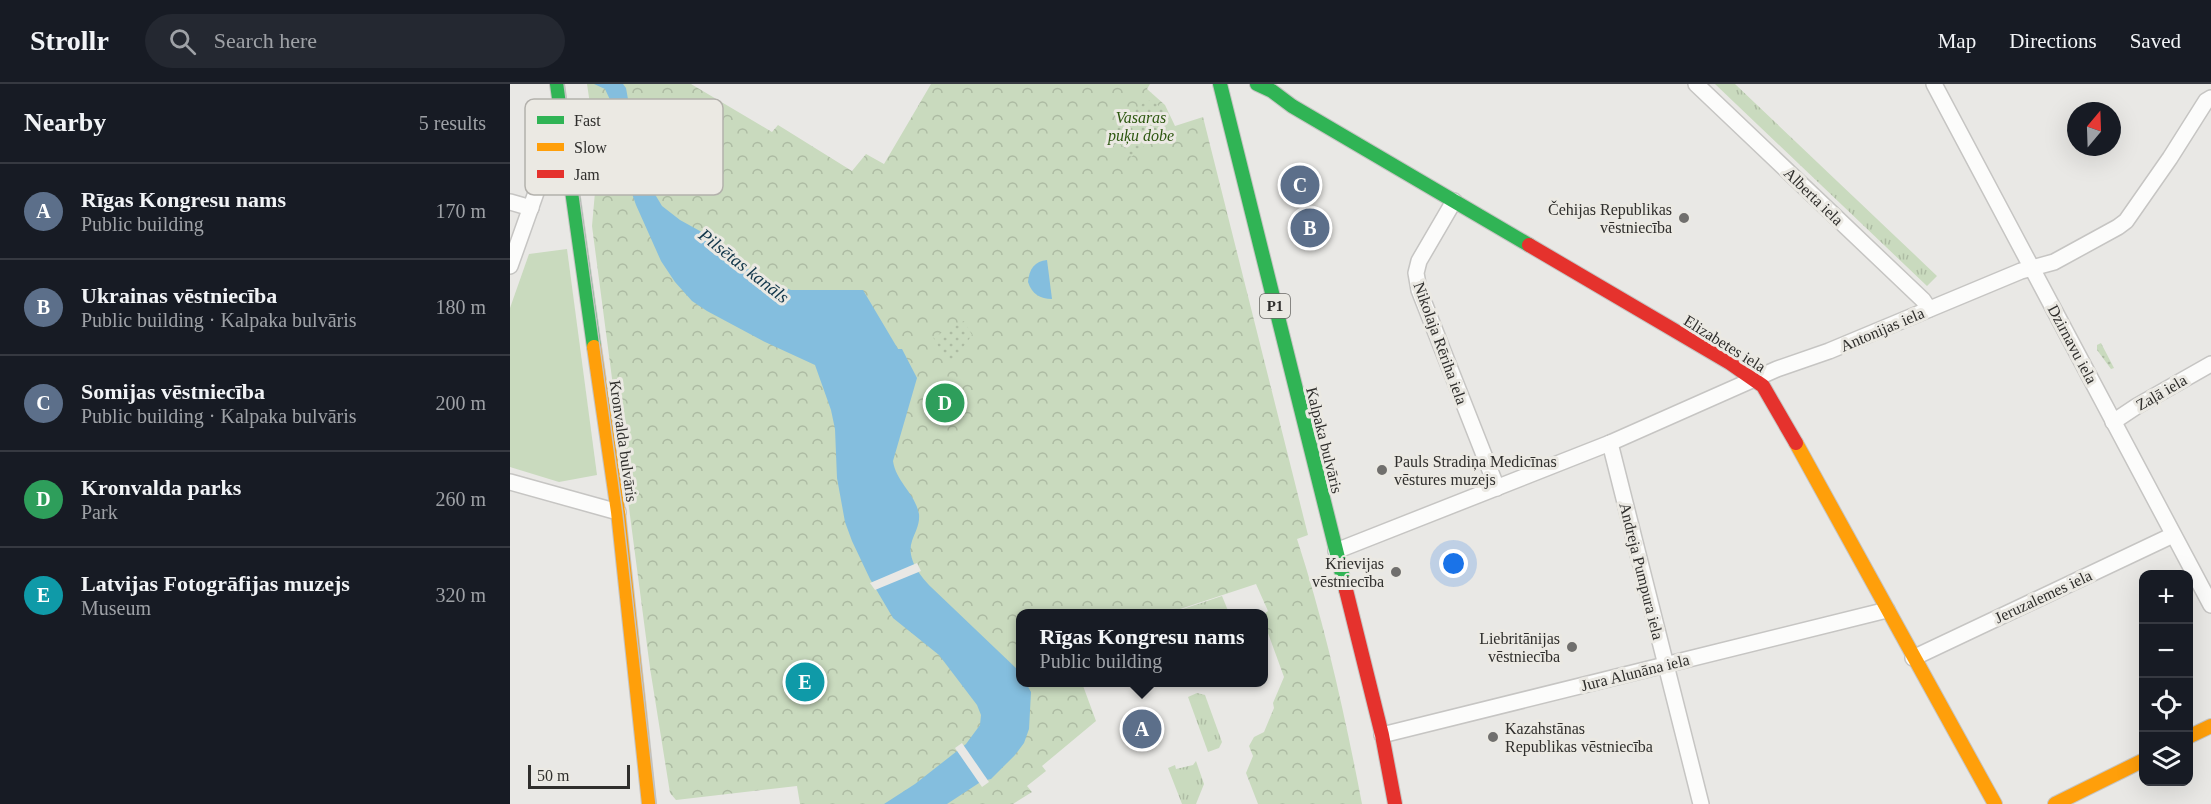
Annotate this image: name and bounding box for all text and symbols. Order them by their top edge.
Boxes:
search box [145,14,565,68]
text: Strollr [30,25,109,56]
icon: search [166,25,199,58]
text: Search here [214,28,317,53]
text: Map [1938,29,1976,53]
text: Directions [2009,29,2097,53]
text: Saved [2130,29,2181,53]
legend [525,99,723,195]
north arrow [2067,102,2121,156]
text: Nearby [24,108,106,137]
park label: Vasaras puķu dobe [1107,109,1174,145]
text: 5 results [419,112,486,134]
text: Fast [574,112,601,129]
text: Slow [574,139,607,156]
pin: C [1280,162,1320,208]
street label: Alberta iela [1781,164,1847,229]
text: Jam [574,166,600,183]
text: Rīgas Kongresu nams [81,187,286,212]
text: A [36,200,51,222]
text: 170 m [435,200,486,222]
place label: Čehijas Republikas vēstniecība [1548,200,1672,236]
pin: B [1290,206,1330,250]
marker: Čehijas Republikas vēstniecība [1677,211,1691,225]
text: Public building [81,213,204,235]
water label: Pilsētas kanāls [694,224,793,307]
street label: Nikolaja Rēriha iela [1410,280,1471,407]
text: Ukrainas vēstniecība [81,283,277,308]
road number: P1 [1260,294,1290,318]
text: B [37,296,50,318]
text: 180 m [435,296,486,318]
street label: Dzirnavu iela [2045,302,2100,386]
street label: Antonijas iela [1838,304,1927,356]
text: Public building · Kalpaka bulvāris [81,309,357,331]
street label: Elizabetes iela [1681,312,1769,375]
street label: Zaļā iela [2133,371,2190,415]
text: Somijas vēstniecība [81,379,265,404]
street label: Kronvalda bulvāris [607,379,640,503]
pin: D [926,380,964,426]
street label: Kalpaka bulvāris [1302,385,1346,495]
text: C [36,392,51,414]
text: 200 m [435,392,486,414]
text: Public building · Kalpaka bulvāris [81,405,357,427]
place label: Pauls Stradiņa Medicīnas vēstures muzejs [1394,453,1557,489]
marker: Pauls Stradiņa Medicīnas vēstures muzejs [1375,463,1389,477]
text: Kronvalda parks [81,475,241,500]
text: D [36,488,51,510]
text: 260 m [435,488,486,510]
text: Park [81,501,118,523]
street label: Andreja Pumpura iela [1615,501,1667,642]
your location [1439,549,1468,578]
place label: Krievijas vēstniecība [1312,555,1384,590]
marker: Krievijas vēstniecība [1389,565,1403,579]
street label: Jeruzalemes iela [1992,567,2095,626]
map controls [2139,570,2193,786]
button: + [2139,570,2193,624]
text: Latvijas Fotogrāfijas muzejs [81,571,350,596]
text: E [37,584,50,606]
text: 320 m [435,584,486,606]
text: Museum [81,597,151,619]
popup [1016,609,1268,687]
text: Rīgas Kongresu nams [1040,624,1244,649]
button: − [2139,624,2193,678]
place label: Liebritānijas vēstniecība [1479,630,1560,665]
marker: Liebritānijas vēstniecība [1565,640,1579,654]
text: Public building [1040,650,1162,672]
street label: Jura Alunāna iela [1579,651,1691,694]
pin: E [786,660,824,704]
button: locate [2139,678,2193,732]
pin: A [1122,706,1162,752]
place label: Kazahstānas Republikas vēstniecība [1505,720,1653,756]
marker: Kazahstānas Republikas vēstniecība [1486,730,1500,744]
button: layers [2139,732,2193,786]
scale bar [528,762,630,790]
text: 50 m [537,767,569,784]

